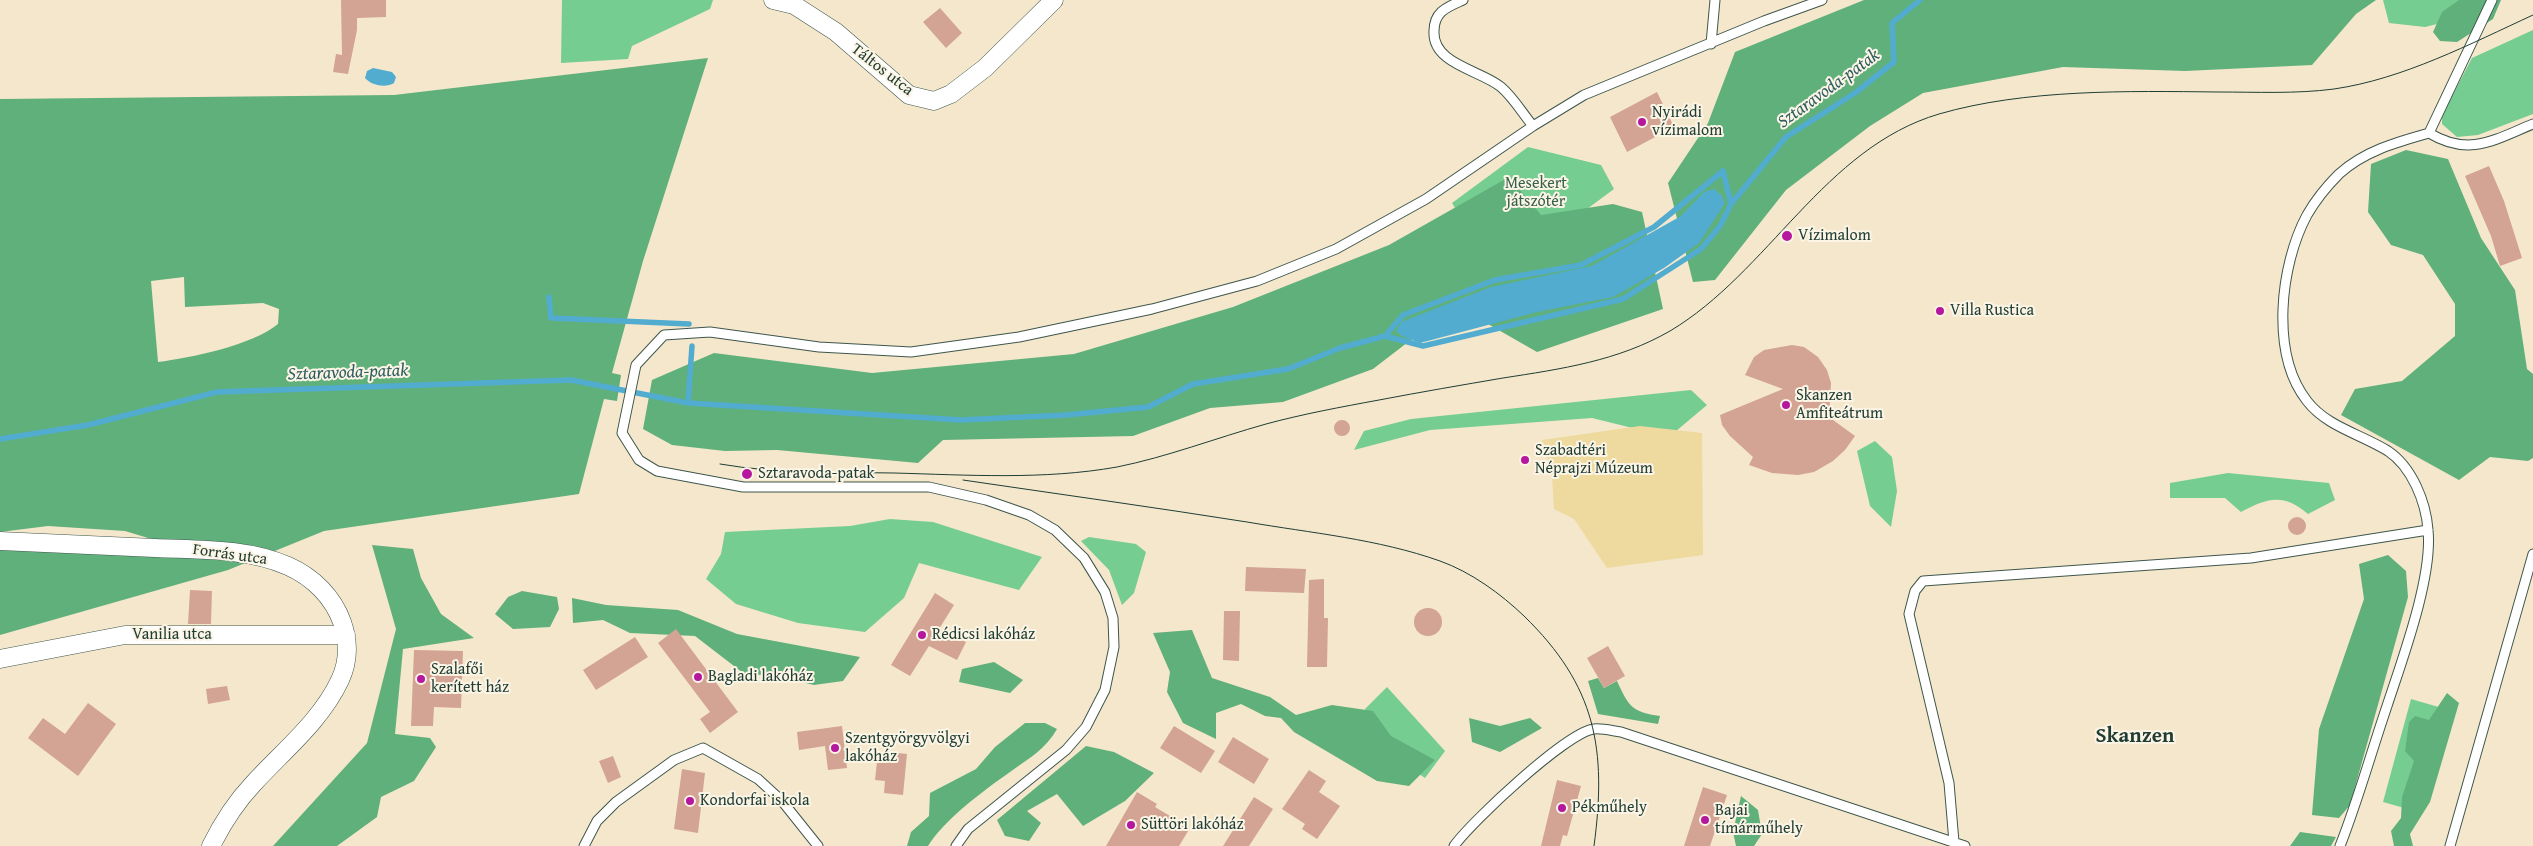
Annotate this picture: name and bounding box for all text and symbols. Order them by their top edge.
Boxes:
street label: Táltos utca [847,40,917,100]
water label: Sztaravoda-patak [1774,45,1884,133]
place label: Nyirádi vízimalom [1652,103,1722,141]
marker: Nyirádi vízimalom [1636,116,1648,128]
park label: Mesekert játszótér [1505,174,1567,212]
place label: Vízimalom [1798,226,1871,246]
marker: Vízimalom [1780,229,1794,243]
place label: Villa Rustica [1950,301,2034,321]
marker: Villa Rustica [1934,305,1946,317]
water label: Sztaravoda-patak [287,360,409,386]
place label: Skanzen Amfiteátrum [1796,386,1883,424]
marker: Skanzen Amfiteátrum [1780,399,1792,411]
place label: Szabadtéri Néprajzi Múzeum [1535,441,1653,479]
marker: Szabadtéri Néprajzi Múzeum [1519,454,1531,466]
place label: Sztaravoda-patak [758,464,875,484]
marker: Sztaravoda-patak [740,467,754,481]
street label: Forrás utca [192,540,268,570]
street label: Vanilia utca [132,625,212,645]
place label: Rédicsi lakóház [932,625,1035,645]
marker: Rédicsi lakóház [916,629,928,641]
place label: Szalafői kerített ház [431,660,509,698]
place label: Bagladi lakóház [708,667,813,687]
marker: Bagladi lakóház [692,671,704,683]
marker: Szalafői kerített ház [415,673,427,685]
district label: Skanzen [2096,724,2174,750]
place label: Szentgyörgyvölgyi lakóház [845,729,970,767]
marker: Szentgyörgyvölgyi lakóház [829,742,841,754]
place label: Kondorfai iskola [700,791,809,811]
marker: Kondorfai iskola [684,795,696,807]
place label: Pékműhely [1572,798,1647,818]
place label: Bajai tímárműhely [1715,801,1803,839]
marker: Pékműhely [1556,802,1568,814]
marker: Bajai tímárműhely [1699,814,1711,826]
place label: Süttöri lakóház [1141,815,1243,835]
marker: Süttöri lakóház [1125,819,1137,831]

